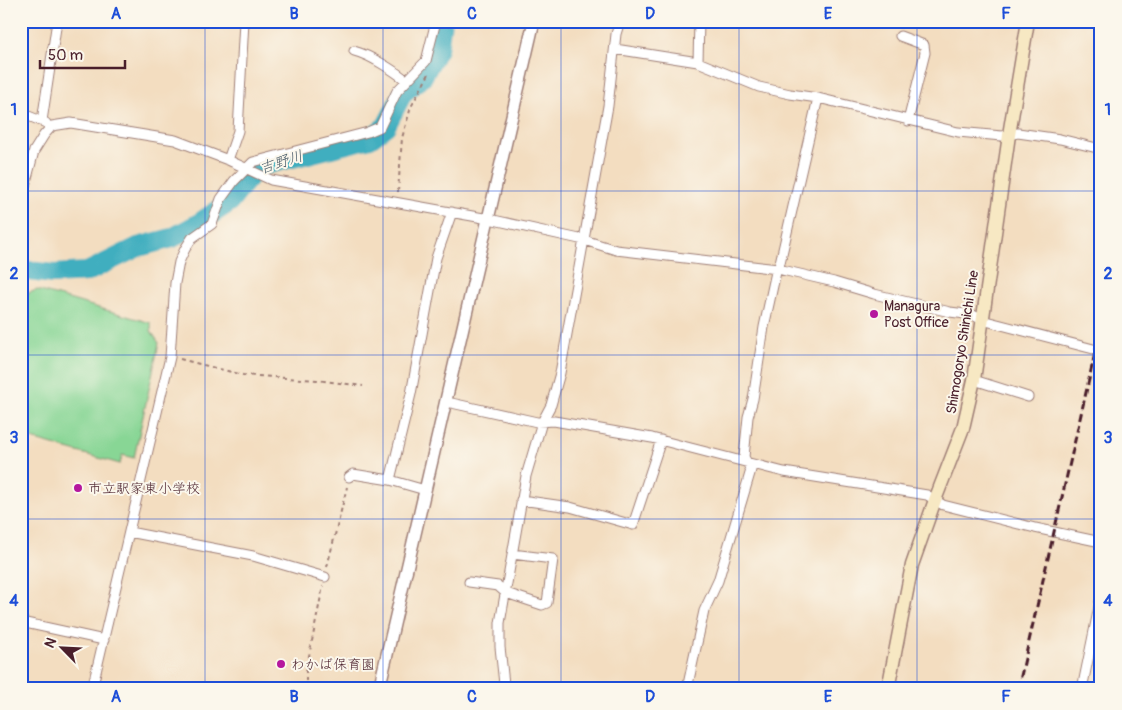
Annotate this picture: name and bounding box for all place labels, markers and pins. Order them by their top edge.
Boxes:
place label: Managura Post Office [884,298,949,331]
marker: Managura Post Office [868,308,880,320]
place label: 市立駅家東小学校 [88,480,200,497]
marker: 市立駅家東小学校 [72,482,84,494]
place label: わかば保育園 [291,656,375,673]
marker: わかば保育園 [275,658,287,670]

